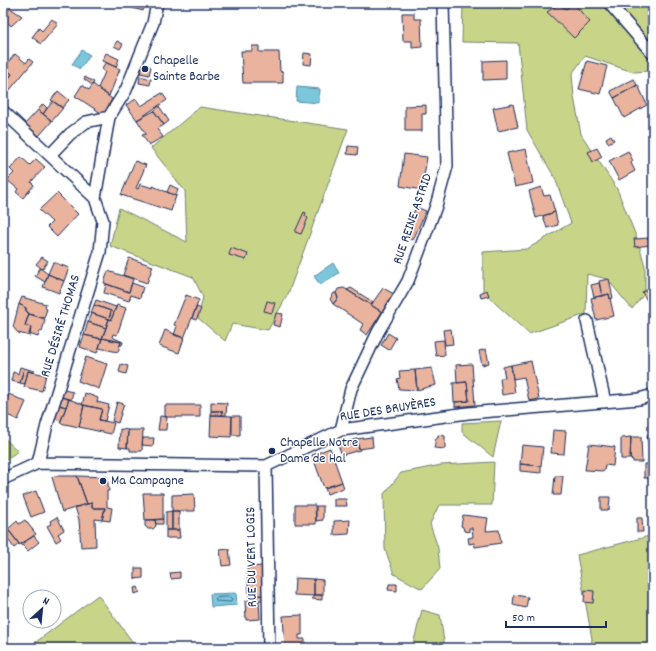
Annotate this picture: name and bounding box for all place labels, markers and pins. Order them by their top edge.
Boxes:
place label: Chapelle Sainte Barbe [153,51,220,87]
marker: Chapelle Sainte Barbe [140,64,150,74]
place label: Chapelle Notre Dame de Hal [280,433,358,469]
marker: Chapelle Notre Dame de Hal [267,446,277,456]
place label: Ma Campagne [111,471,184,491]
marker: Ma Campagne [98,476,108,486]

